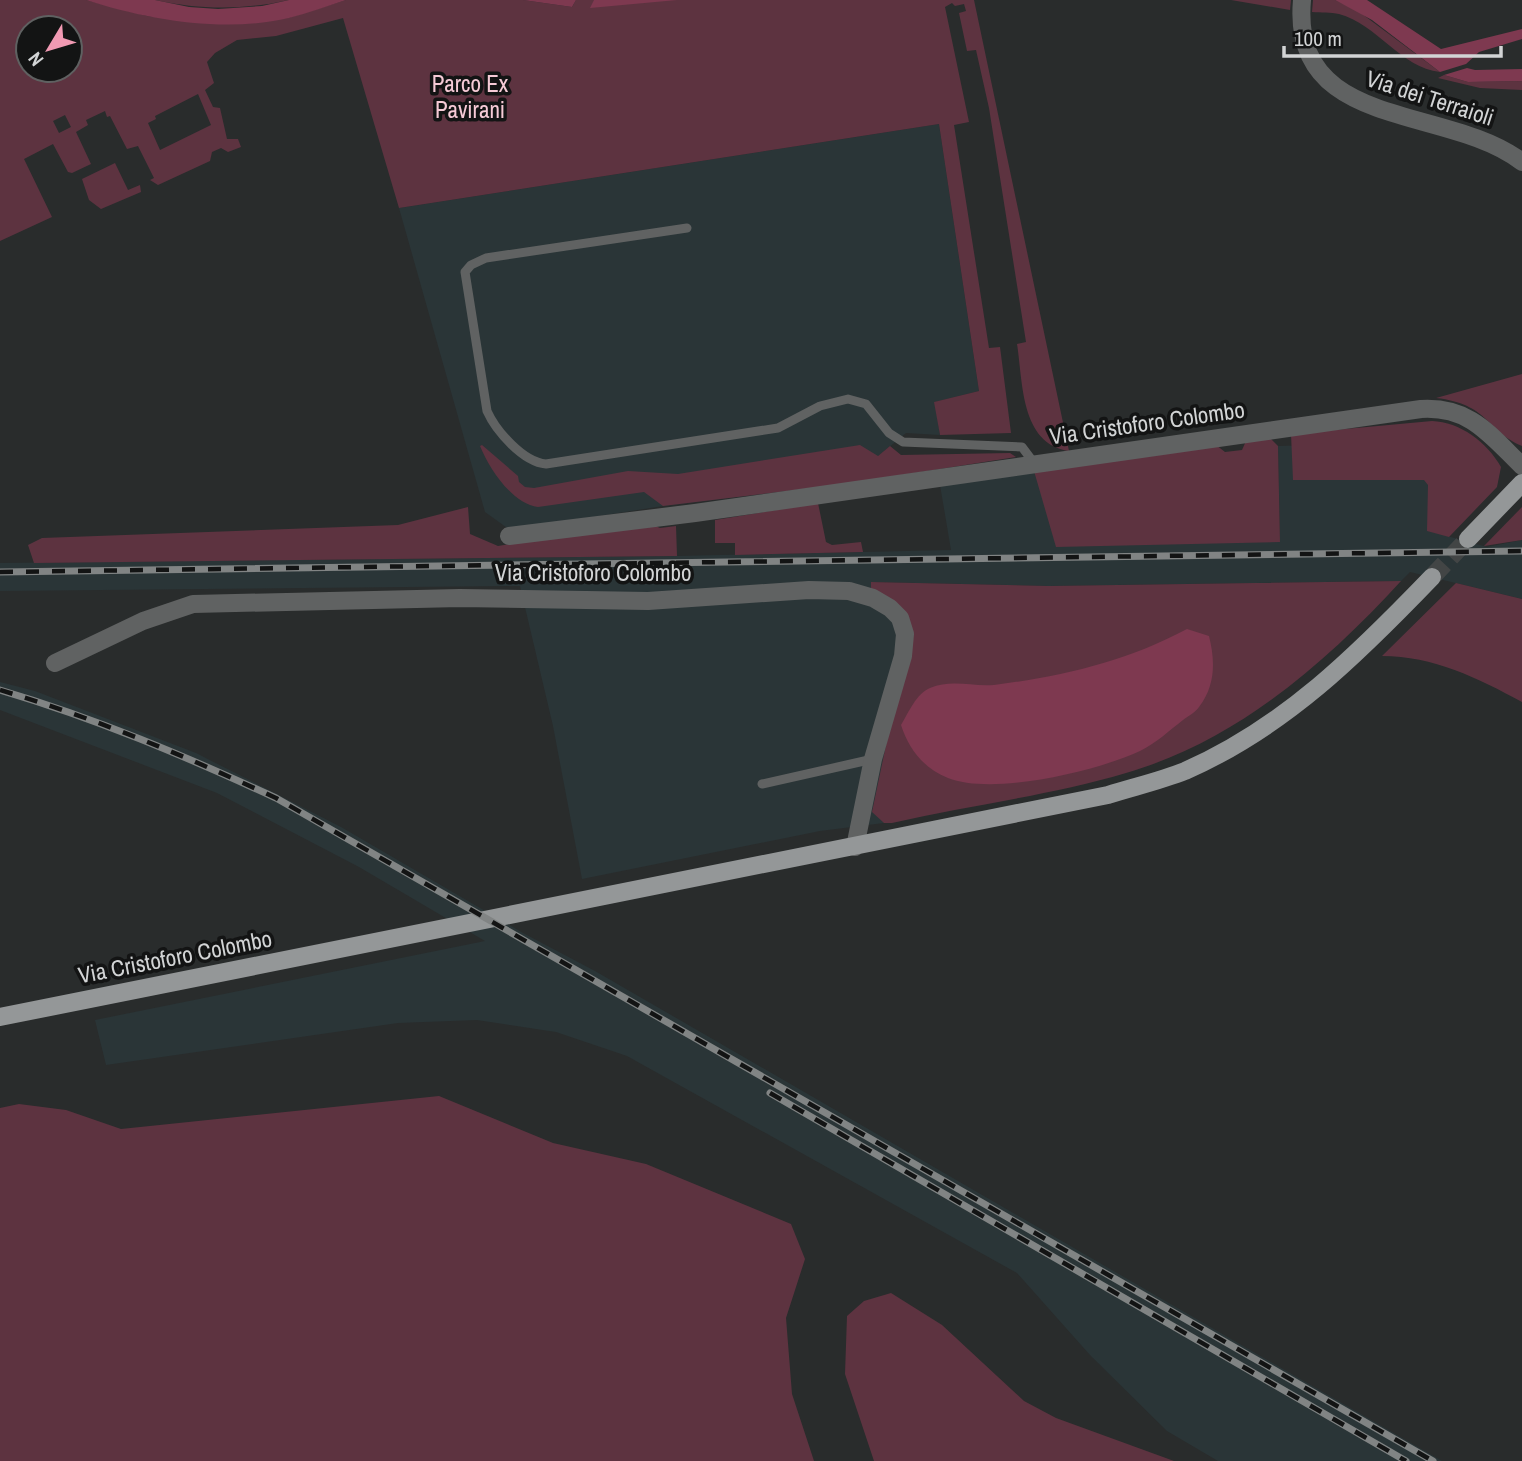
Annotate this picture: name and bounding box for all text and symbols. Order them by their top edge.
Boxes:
north arrow [14,14,84,84]
scale bar [1284,14,1501,58]
text: 100 m [1294,24,1342,53]
text: N [22,47,49,72]
street label: Via dei Terraioli [1362,62,1498,133]
park label: Parco Ex Pavirani [432,68,509,125]
street label: Via Cristoforo Colombo [1047,393,1247,452]
street label: Via Cristoforo Colombo [495,557,691,588]
street label: Via Cristoforo Colombo [75,923,274,990]

